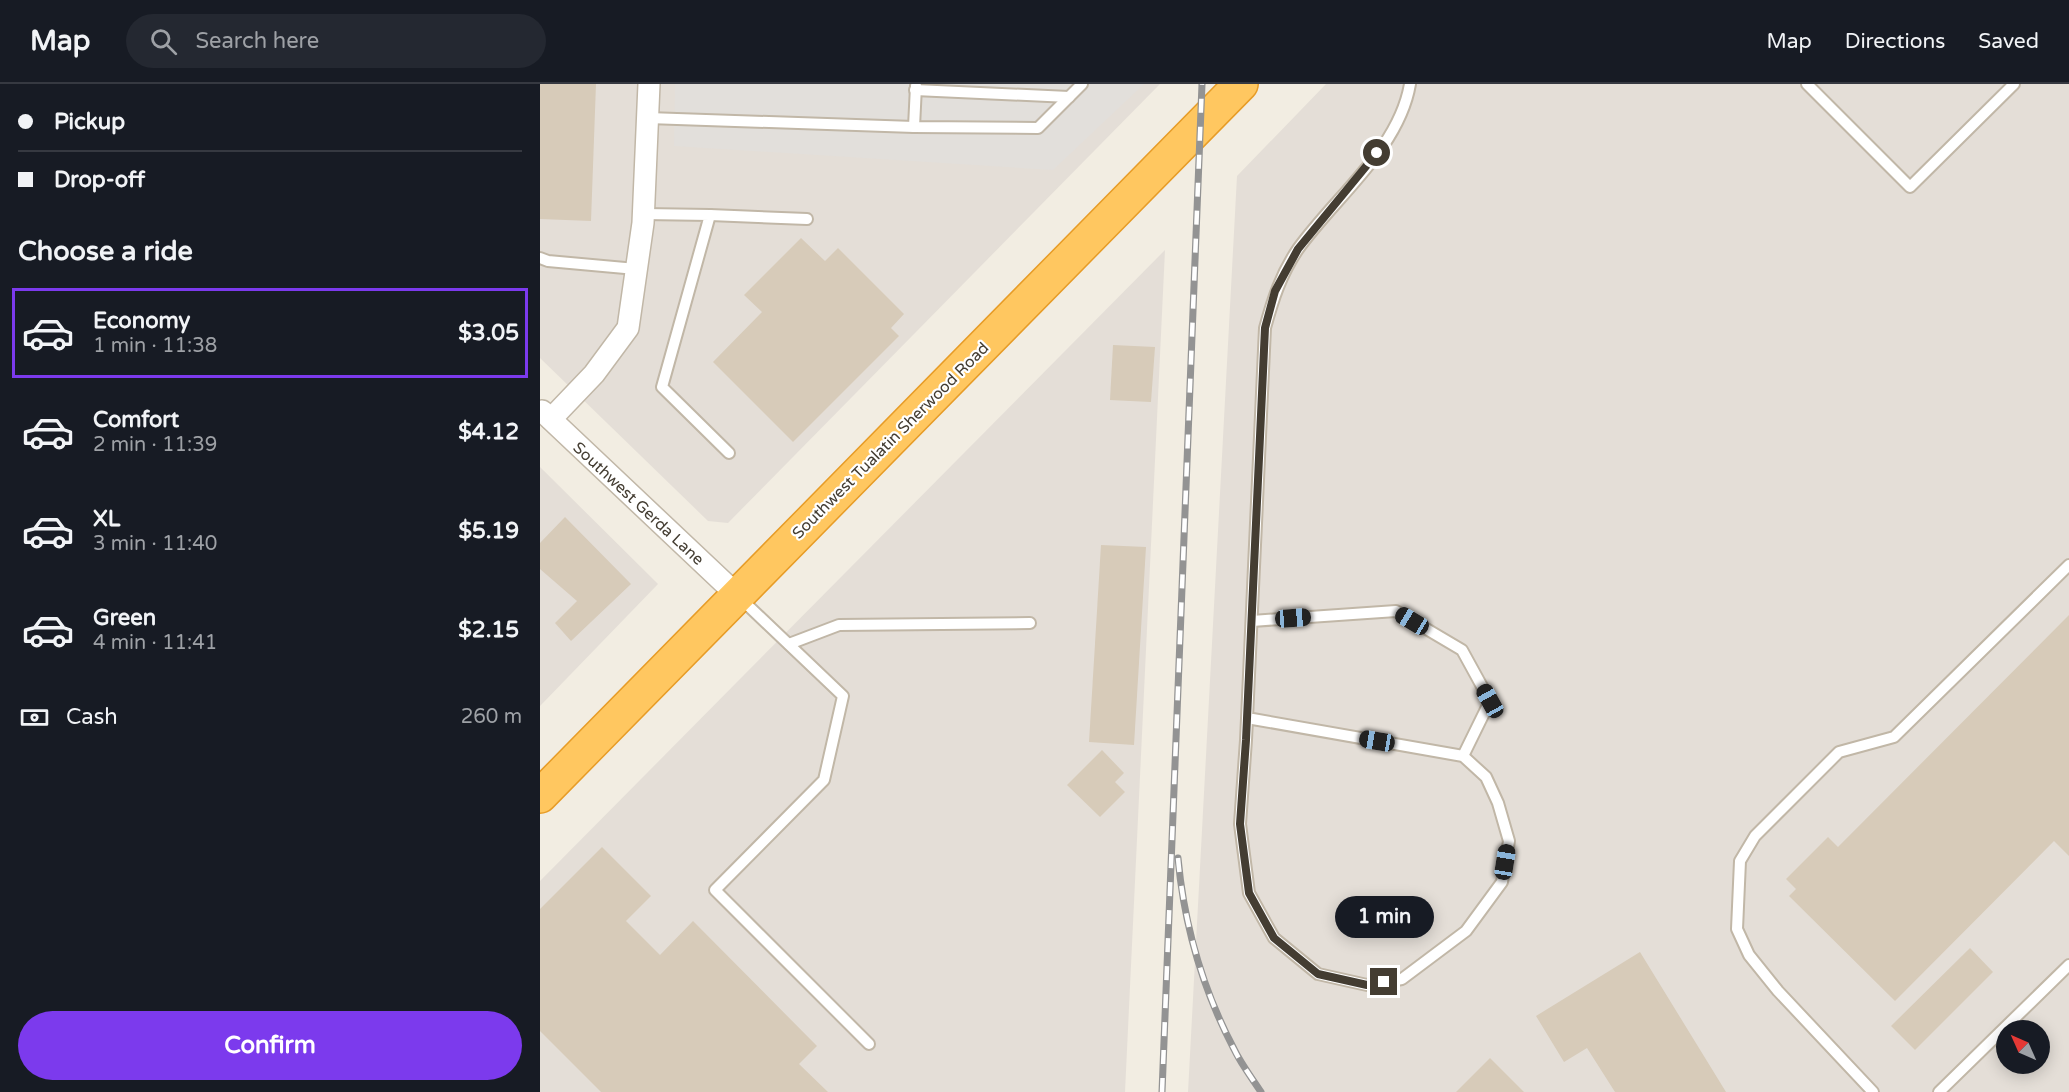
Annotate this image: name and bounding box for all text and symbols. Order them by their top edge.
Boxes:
search box [126,14,546,68]
text: Map [30,24,90,58]
icon: search [147,25,180,58]
text: Search here [195,28,319,54]
text: Map [1766,29,1812,54]
text: Directions [1845,29,1945,54]
text: Saved [1978,29,2039,54]
text: Pickup [54,109,125,135]
route start [1363,139,1390,166]
text: Drop-off [54,167,145,193]
text: Choose a ride [18,235,193,268]
icon: car [21,306,75,360]
text: Economy [93,308,190,334]
text: $3.05 [458,320,519,346]
text: 1 min · 11:38 [93,334,217,358]
street label: Southwest Tualatin Sherwood Road [788,338,993,543]
icon: car [21,405,75,459]
text: Comfort [93,407,179,433]
text: $4.12 [458,419,519,445]
text: 2 min · 11:39 [93,433,217,457]
street label: Southwest Gerda Lane [569,438,708,570]
icon: car [21,504,75,558]
text: XL [93,506,120,532]
text: $5.19 [458,518,519,544]
text: 3 min · 11:40 [93,532,217,556]
icon: car [21,603,75,657]
car [1392,604,1432,638]
text: Green [93,605,156,631]
car [1274,608,1312,628]
text: $2.15 [458,617,519,643]
text: 4 min · 11:41 [93,631,217,655]
car [1473,681,1507,721]
icon: cash [18,701,51,734]
text: Cash [66,704,118,730]
text: 260 m [461,705,522,729]
car [1358,729,1396,753]
car [1493,843,1517,881]
callout: 1 min [1334,895,1434,937]
text: 1 min [1358,905,1411,929]
route end [1370,968,1397,995]
button: Confirm [18,1011,522,1080]
north arrow [1996,1020,2050,1074]
map controls [1996,1020,2050,1074]

